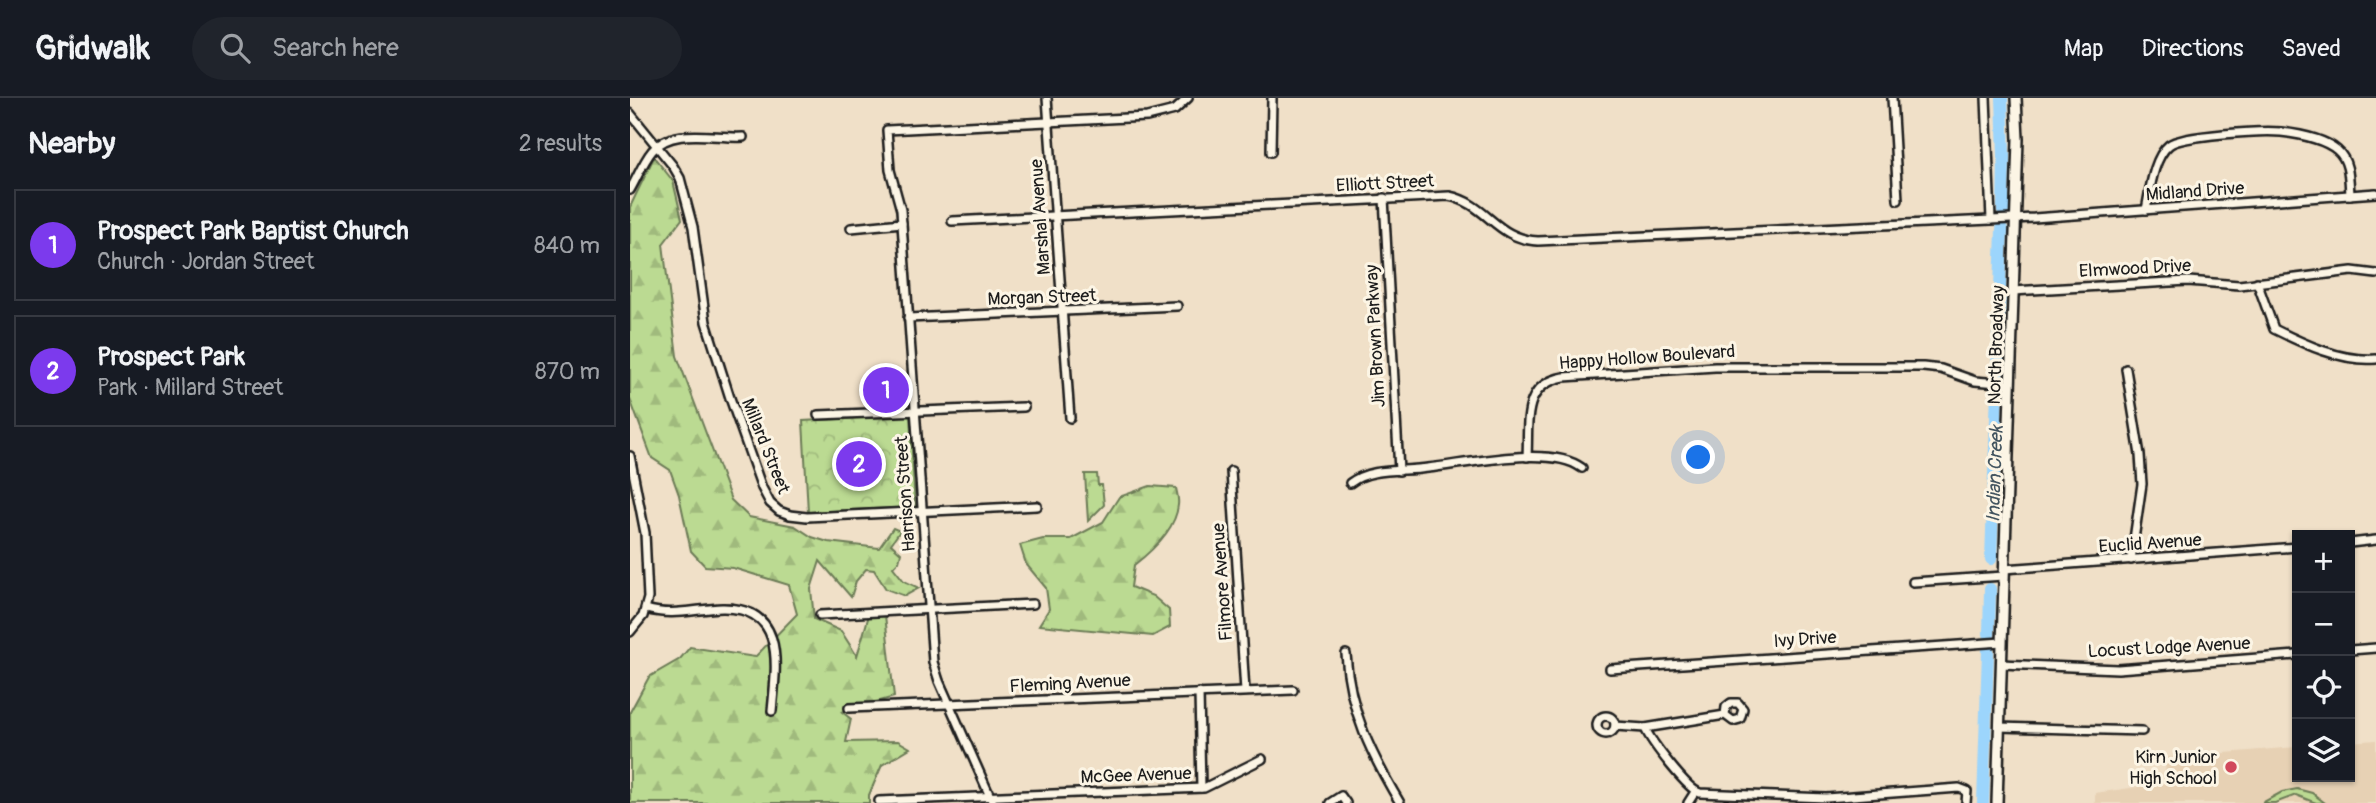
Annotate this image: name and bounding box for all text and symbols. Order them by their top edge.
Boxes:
search box [192,17,682,80]
text: Gridwalk [35,28,150,69]
icon: search [216,29,254,67]
text: Search here [272,32,399,64]
text: Map [2064,34,2104,63]
text: Directions [2142,34,2243,63]
text: Saved [2281,34,2341,63]
text: Nearby [28,125,115,162]
text: 2 results [519,129,602,158]
street label: Marshal Avenue [1025,158,1056,276]
street label: Elliott Street [1335,169,1435,198]
street label: Midland Drive [2145,177,2245,206]
text: Prospect Park Baptist Church [97,215,409,247]
text: 1 [49,231,58,260]
text: 840 m [534,231,600,260]
text: Church · Jordan Street [97,247,314,276]
street label: Elmwood Drive [2078,254,2192,283]
street label: Jim Brown Parkway [1360,264,1391,408]
street label: Morgan Street [987,284,1098,311]
street label: North Broadway [1983,285,2010,405]
street label: Happy Hollow Boulevard [1558,340,1736,375]
text: Prospect Park [97,341,245,373]
text: 2 [47,357,59,386]
text: 870 m [535,357,600,386]
pin: 1 [863,364,909,416]
text: Park · Millard Street [97,373,283,402]
street label: Millard Street [736,395,795,498]
water label: Indian Creek [1981,423,2009,523]
street label: Harrison Street [890,434,921,553]
pin: 2 [836,438,882,490]
your location [1681,440,1715,474]
street label: Filmore Avenue [1207,522,1238,642]
street label: Euclid Avenue [2098,528,2202,559]
map controls [2292,530,2355,782]
button: + [2292,530,2355,593]
button: − [2292,593,2355,656]
street label: Ivy Drive [1773,626,1837,653]
street label: Locust Lodge Avenue [2087,632,2251,663]
button: locate [2292,656,2355,719]
street label: Fleming Avenue [1009,669,1131,698]
button: layers [2292,719,2355,782]
place label: Kirn Junior High School [2129,746,2218,790]
marker: Kirn Junior High School [2223,759,2239,775]
street label: McGee Avenue [1080,762,1192,789]

